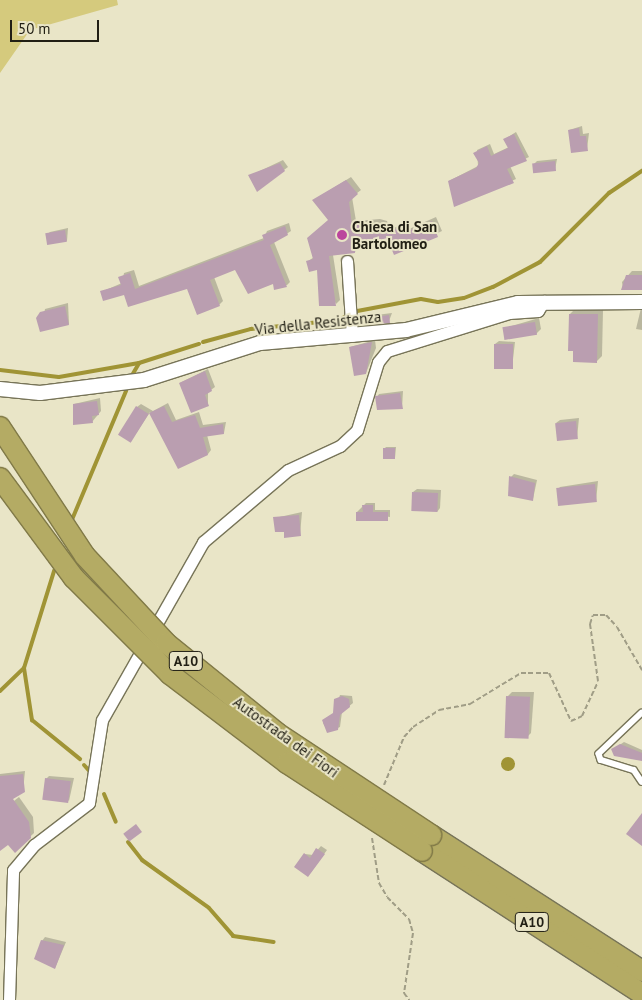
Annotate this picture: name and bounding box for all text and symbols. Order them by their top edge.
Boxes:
scale bar [12,10,101,42]
text: 50 m [18,19,51,38]
place label: Chiesa di San Bartolomeo [352,217,437,252]
marker: Chiesa di San Bartolomeo [336,229,348,241]
street label: Via della Resistenza [254,307,382,339]
road number: A10 [168,649,204,672]
street label: Autostrada dei Fiori [230,693,342,781]
road number: A10 [514,910,550,934]

